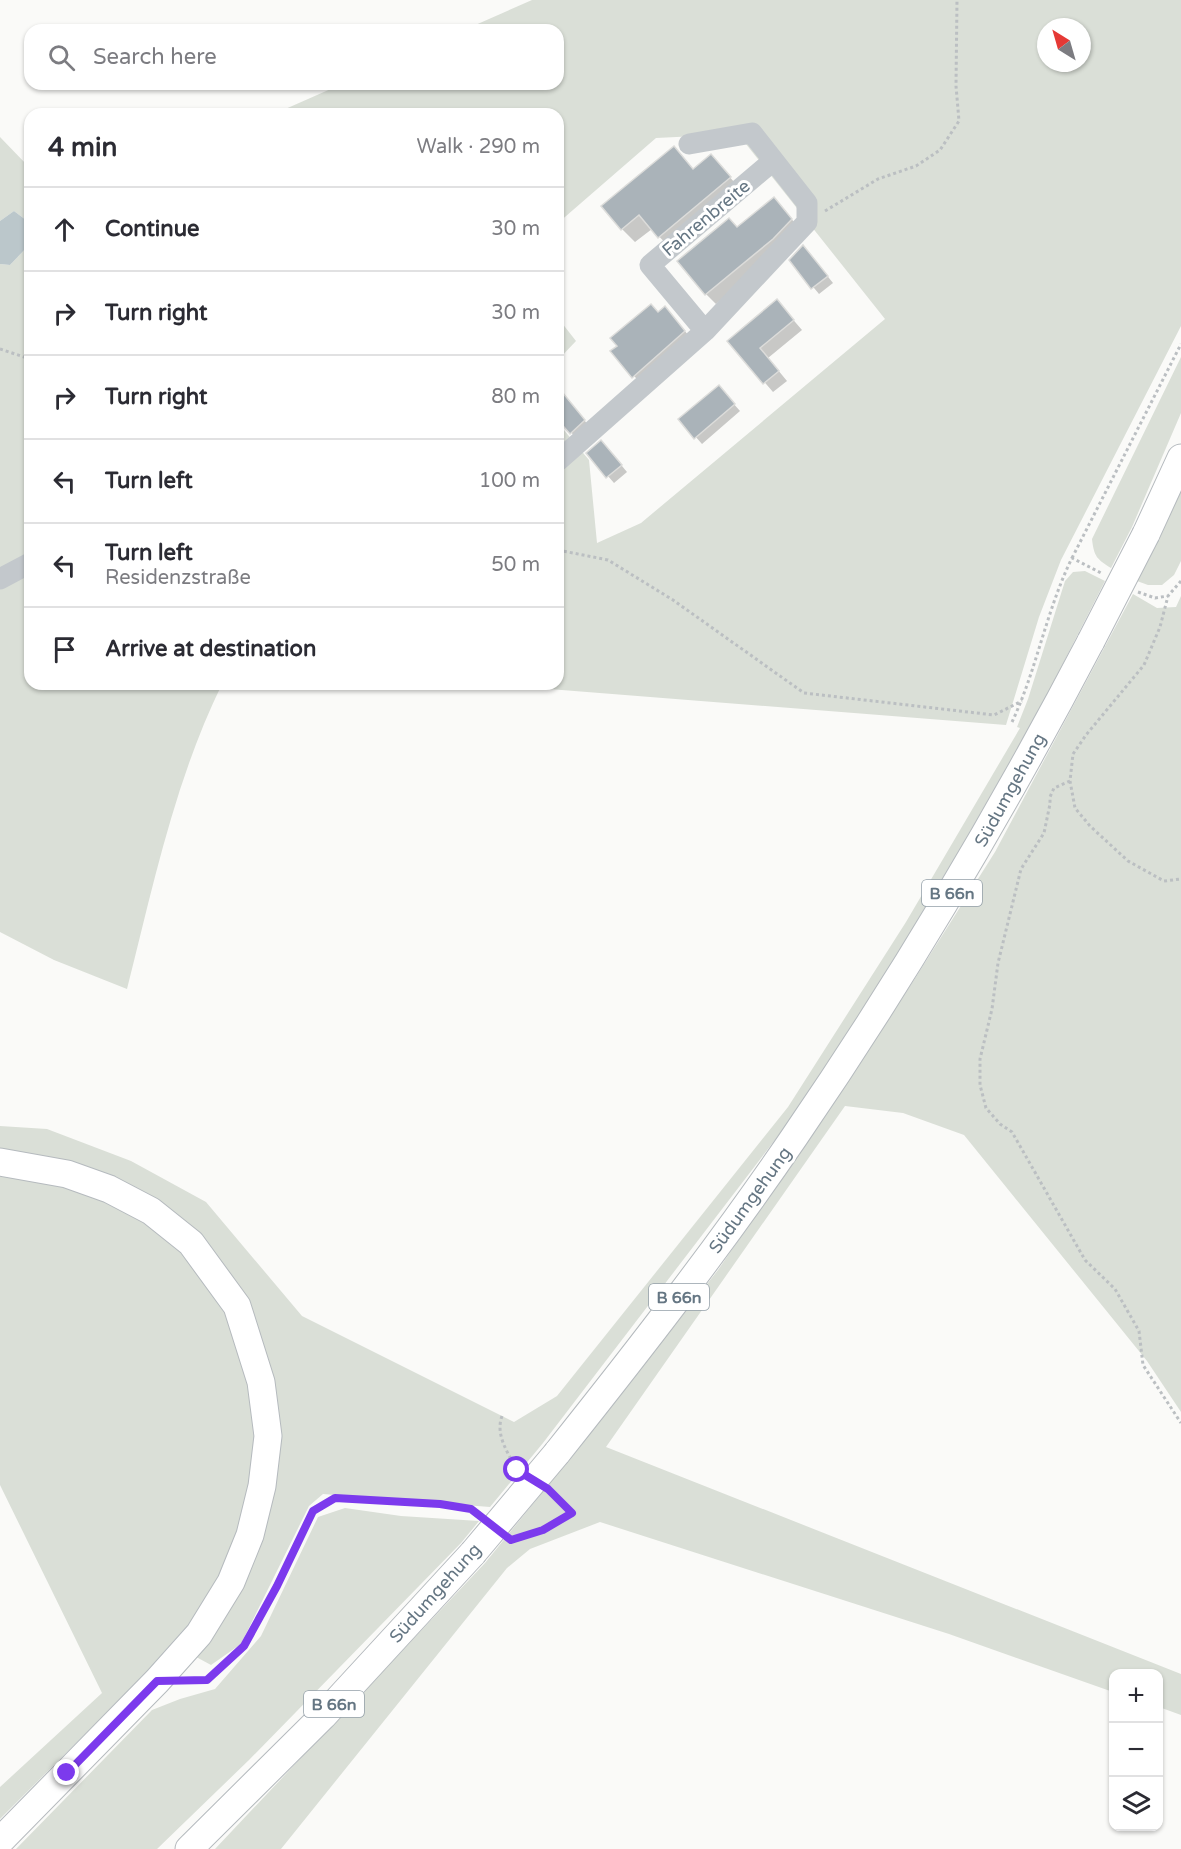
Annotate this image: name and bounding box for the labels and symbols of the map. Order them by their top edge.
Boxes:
north arrow [1037,18,1091,72]
street label: Fahrenbreite [658,175,754,261]
street label: Südumgehung [970,729,1050,851]
road number: B 66n [922,880,982,906]
street label: Südumgehung [704,1142,796,1258]
road number: B 66n [649,1284,709,1310]
route start [503,1456,529,1482]
street label: Südumgehung [385,1539,485,1647]
road number: B 66n [304,1691,364,1717]
route end [53,1759,79,1785]

